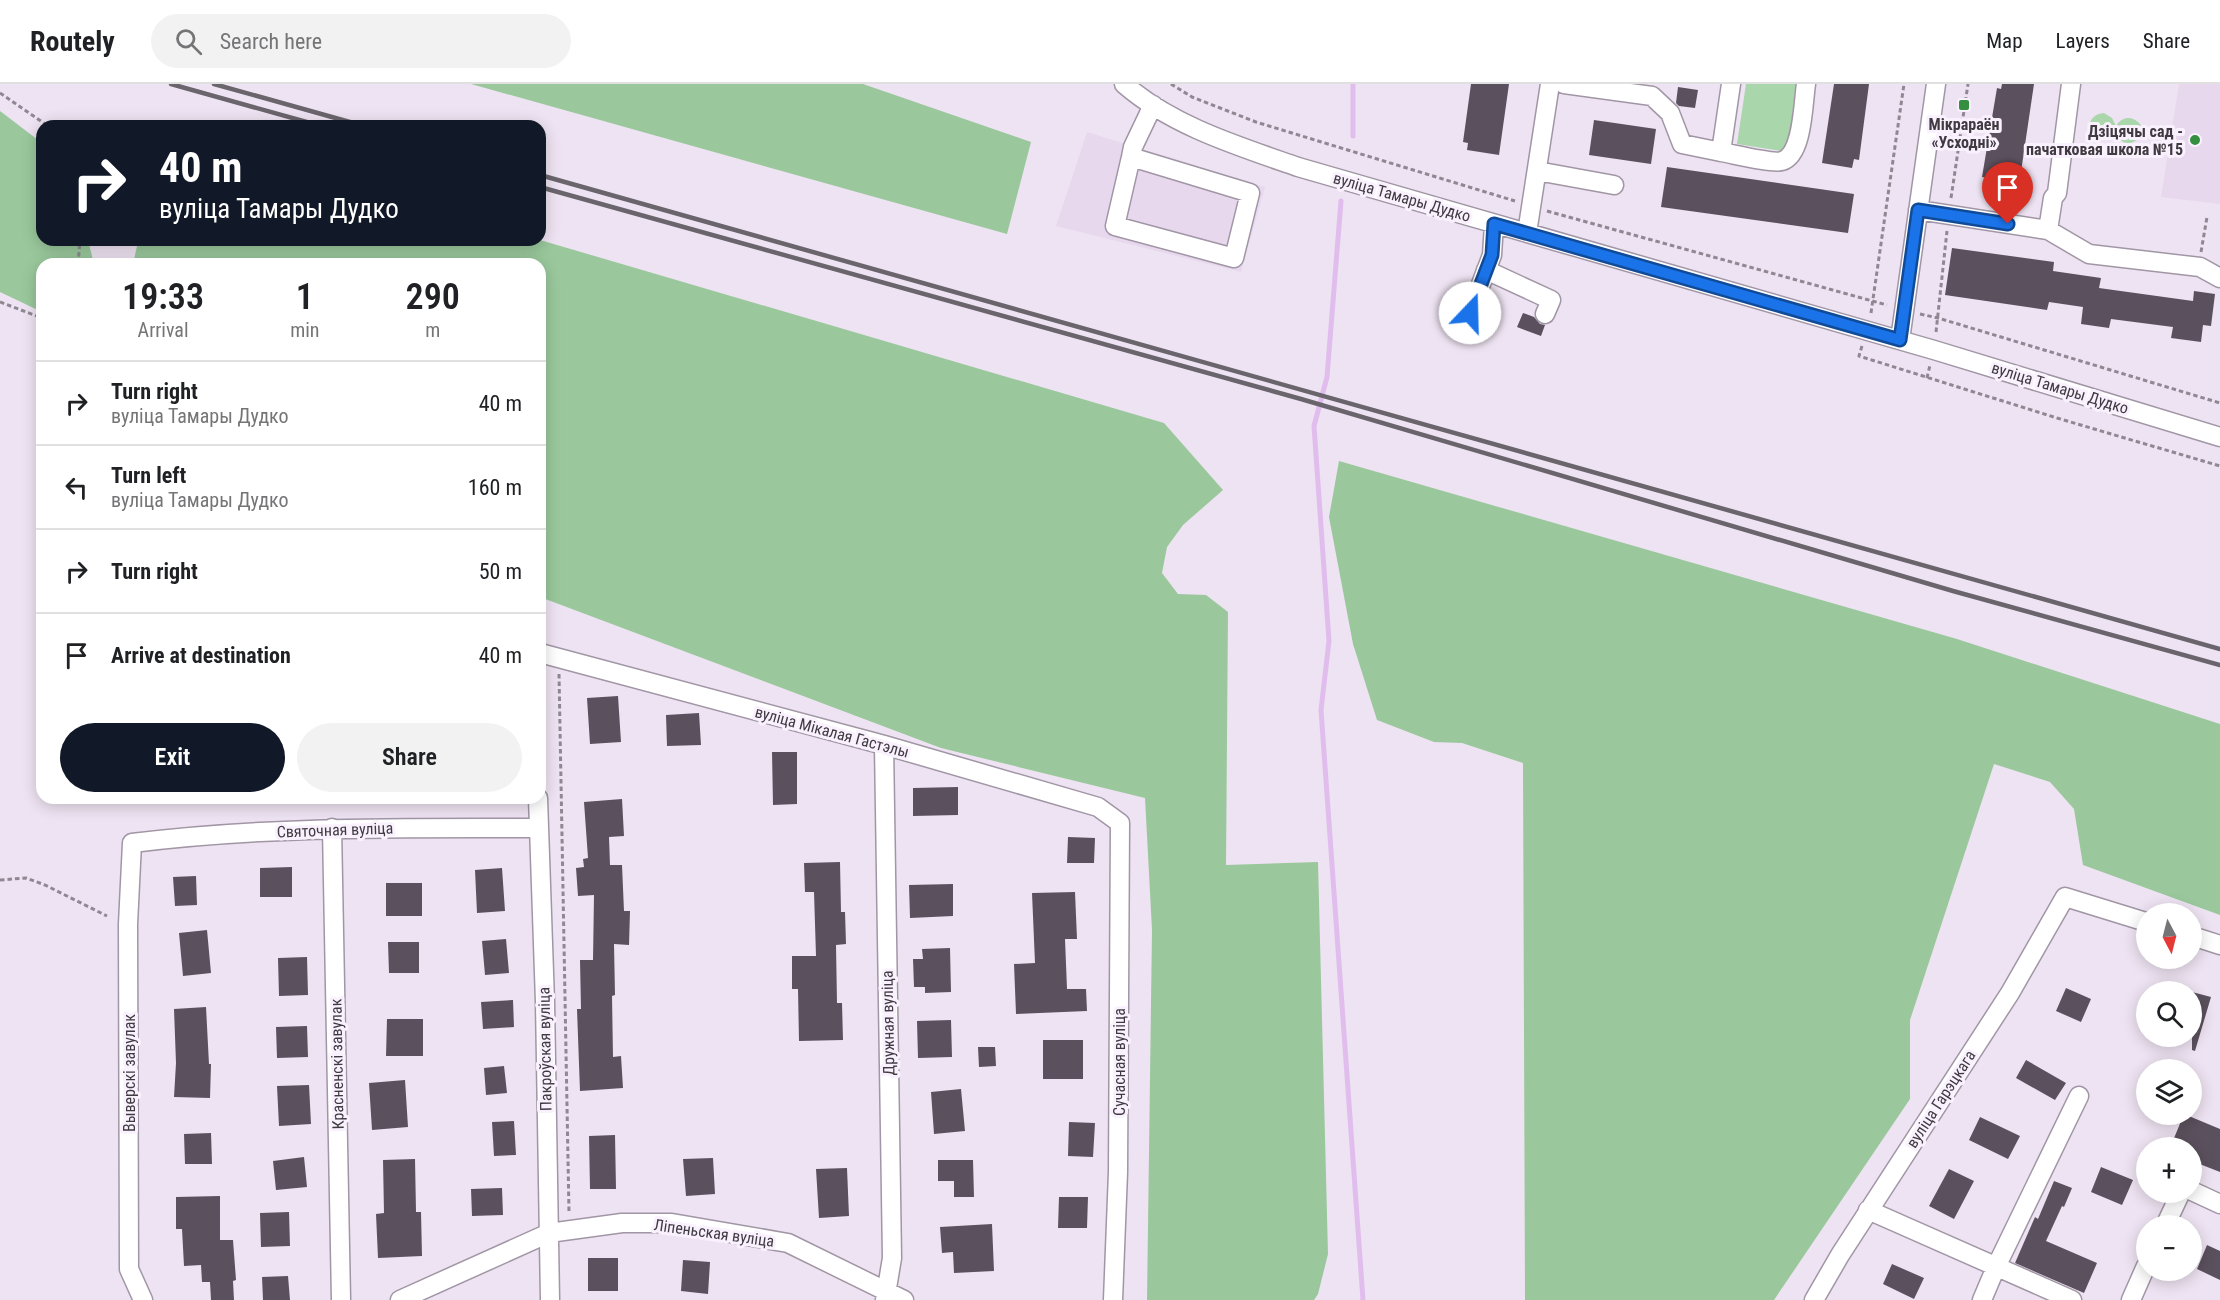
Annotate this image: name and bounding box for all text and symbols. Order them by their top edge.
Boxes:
search box [151,14,571,68]
text: Routely [30,25,115,58]
icon: search [172,25,205,58]
text: Search here [220,29,322,54]
text: Map [1986,29,2023,53]
text: Layers [2056,29,2110,53]
text: Share [2143,29,2190,53]
marker: Мікрараён «Усходні» [1957,98,1971,112]
place label: Мікрараён «Усходні» [1929,115,1999,152]
place label: Дзіцячы сад - пачатковая школа №15 [2026,122,2183,159]
marker: Дзіцячы сад - пачатковая школа №15 [2188,133,2202,147]
text: 40 m [159,143,242,192]
icon: right [60,144,138,222]
pin [1982,162,2033,224]
street label: вуліца Тамары Дудко [1331,168,1473,226]
icon: arrive [1991,171,2024,204]
text: вуліца Тамары Дудко [159,193,399,225]
text: 19:33 [122,276,204,318]
text: 1 [296,276,314,318]
text: 290 [406,276,460,318]
position arrow [1438,281,1502,345]
text: Arrival [138,318,189,342]
text: min [290,318,319,342]
text: m [425,318,440,342]
street label: вуліца Тамары Дудко [1989,358,2131,418]
text: Turn right [111,379,198,404]
icon: right [60,387,93,420]
text: 40 m [479,391,522,416]
text: вуліца Тамары Дудко [111,404,289,428]
text: Turn left [111,463,186,488]
icon: left [60,471,93,504]
text: 160 m [468,475,522,500]
text: вуліца Тамары Дудко [111,488,289,512]
icon: right [60,555,93,588]
text: Turn right [111,559,198,584]
text: 50 m [479,559,522,584]
icon: arrive [60,639,93,672]
text: Arrive at destination [111,643,291,668]
text: 40 m [479,643,522,668]
street label: вуліца Мікалая Гастэлы [753,702,911,762]
button: Exit [60,723,285,792]
button: Share [297,723,522,792]
street label: Святочная вуліца [276,818,394,842]
north arrow [2136,903,2202,969]
map controls [2136,903,2202,1281]
street label: Дружная вуліца [878,970,898,1076]
button: search [2136,981,2202,1047]
street label: Пакроўская вуліца [534,987,556,1111]
street label: Красненскі завулак [326,998,348,1129]
street label: Сучасная вуліца [1110,1008,1129,1116]
street label: Выверскі завулак [120,1014,139,1132]
street label: вуліца Гарэцкага [1902,1047,1980,1151]
button: layers [2136,1059,2202,1125]
button: + [2136,1137,2202,1203]
street label: Ліпеньская вуліца [653,1215,775,1251]
button: − [2136,1215,2202,1281]

